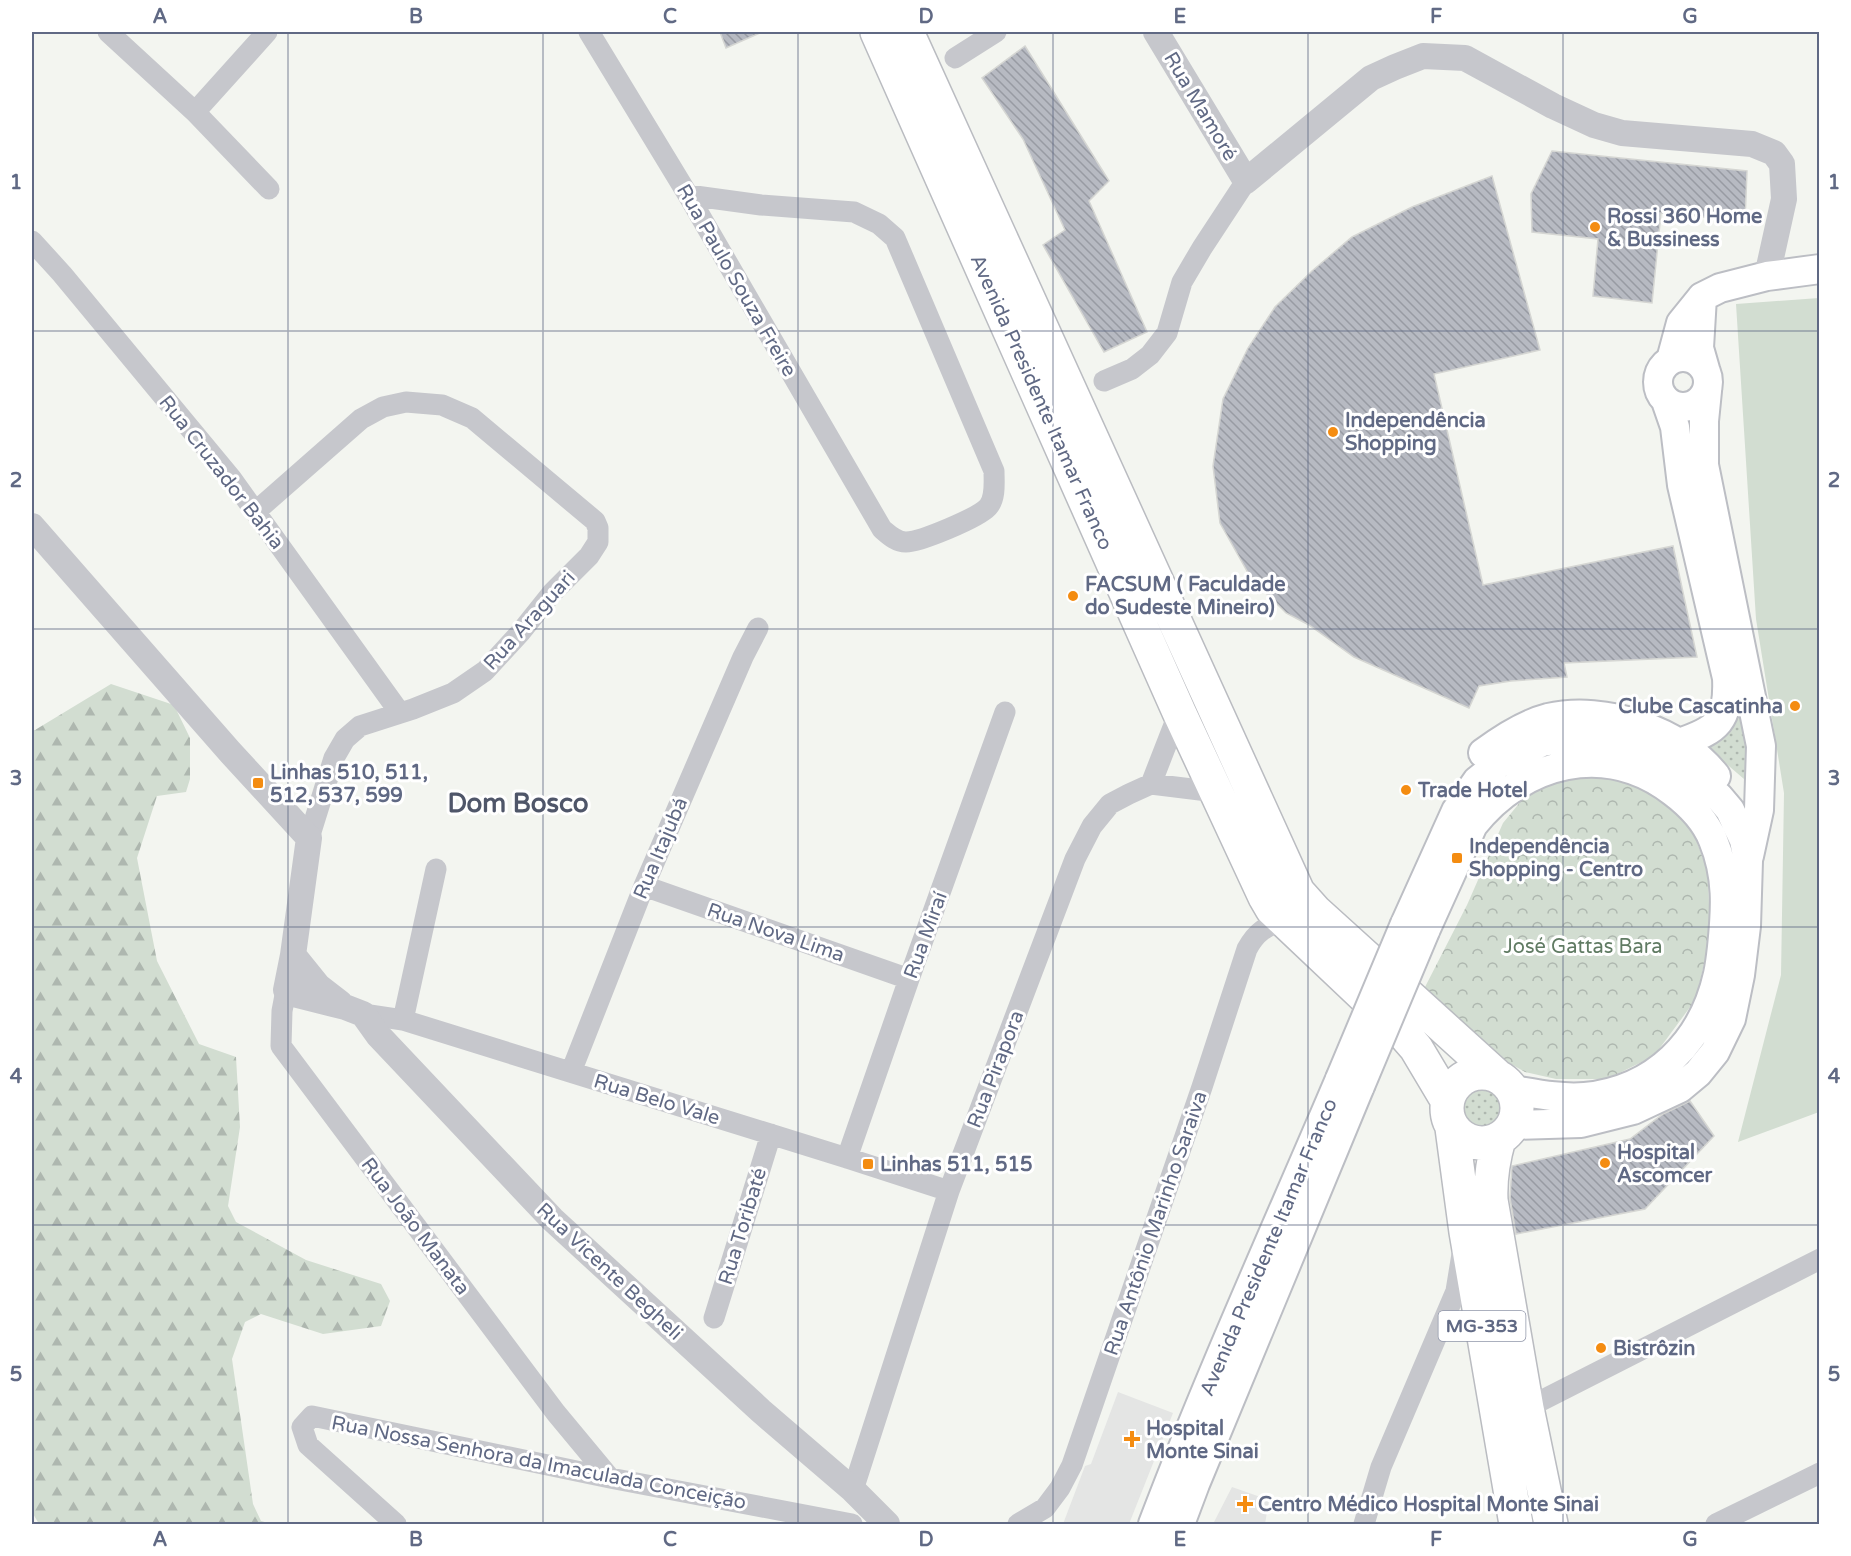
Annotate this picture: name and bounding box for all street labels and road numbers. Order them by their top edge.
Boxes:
street label: Rua Mamoré [1158,48,1242,165]
street label: Rua Paulo Souza Freire [671,180,801,381]
street label: Avenida Presidente Itamar Franco [965,251,1117,554]
street label: Rua Cruzador Bahia [154,391,289,554]
street label: Rua Araguari [479,566,581,675]
street label: Rua Itajubá [629,794,693,903]
street label: Rua Miraí [899,889,953,982]
street label: Rua Nova Lima [704,898,848,968]
street label: Rua Pirapora [963,1007,1029,1131]
street label: Rua Belo Vale [591,1069,723,1131]
street label: Rua Antônio Marinho Saraiva [1099,1088,1213,1359]
street label: Avenida Presidente Itamar Franco [1195,1095,1343,1400]
street label: Rua João Manata [356,1153,475,1300]
street label: Rua Toribaté [714,1165,772,1288]
street label: Rua Vicente Begheli [531,1198,687,1345]
road number: MG-353 [1438,1311,1526,1341]
street label: Rua Nossa Senhora da Imaculada Conceição [329,1411,748,1515]

